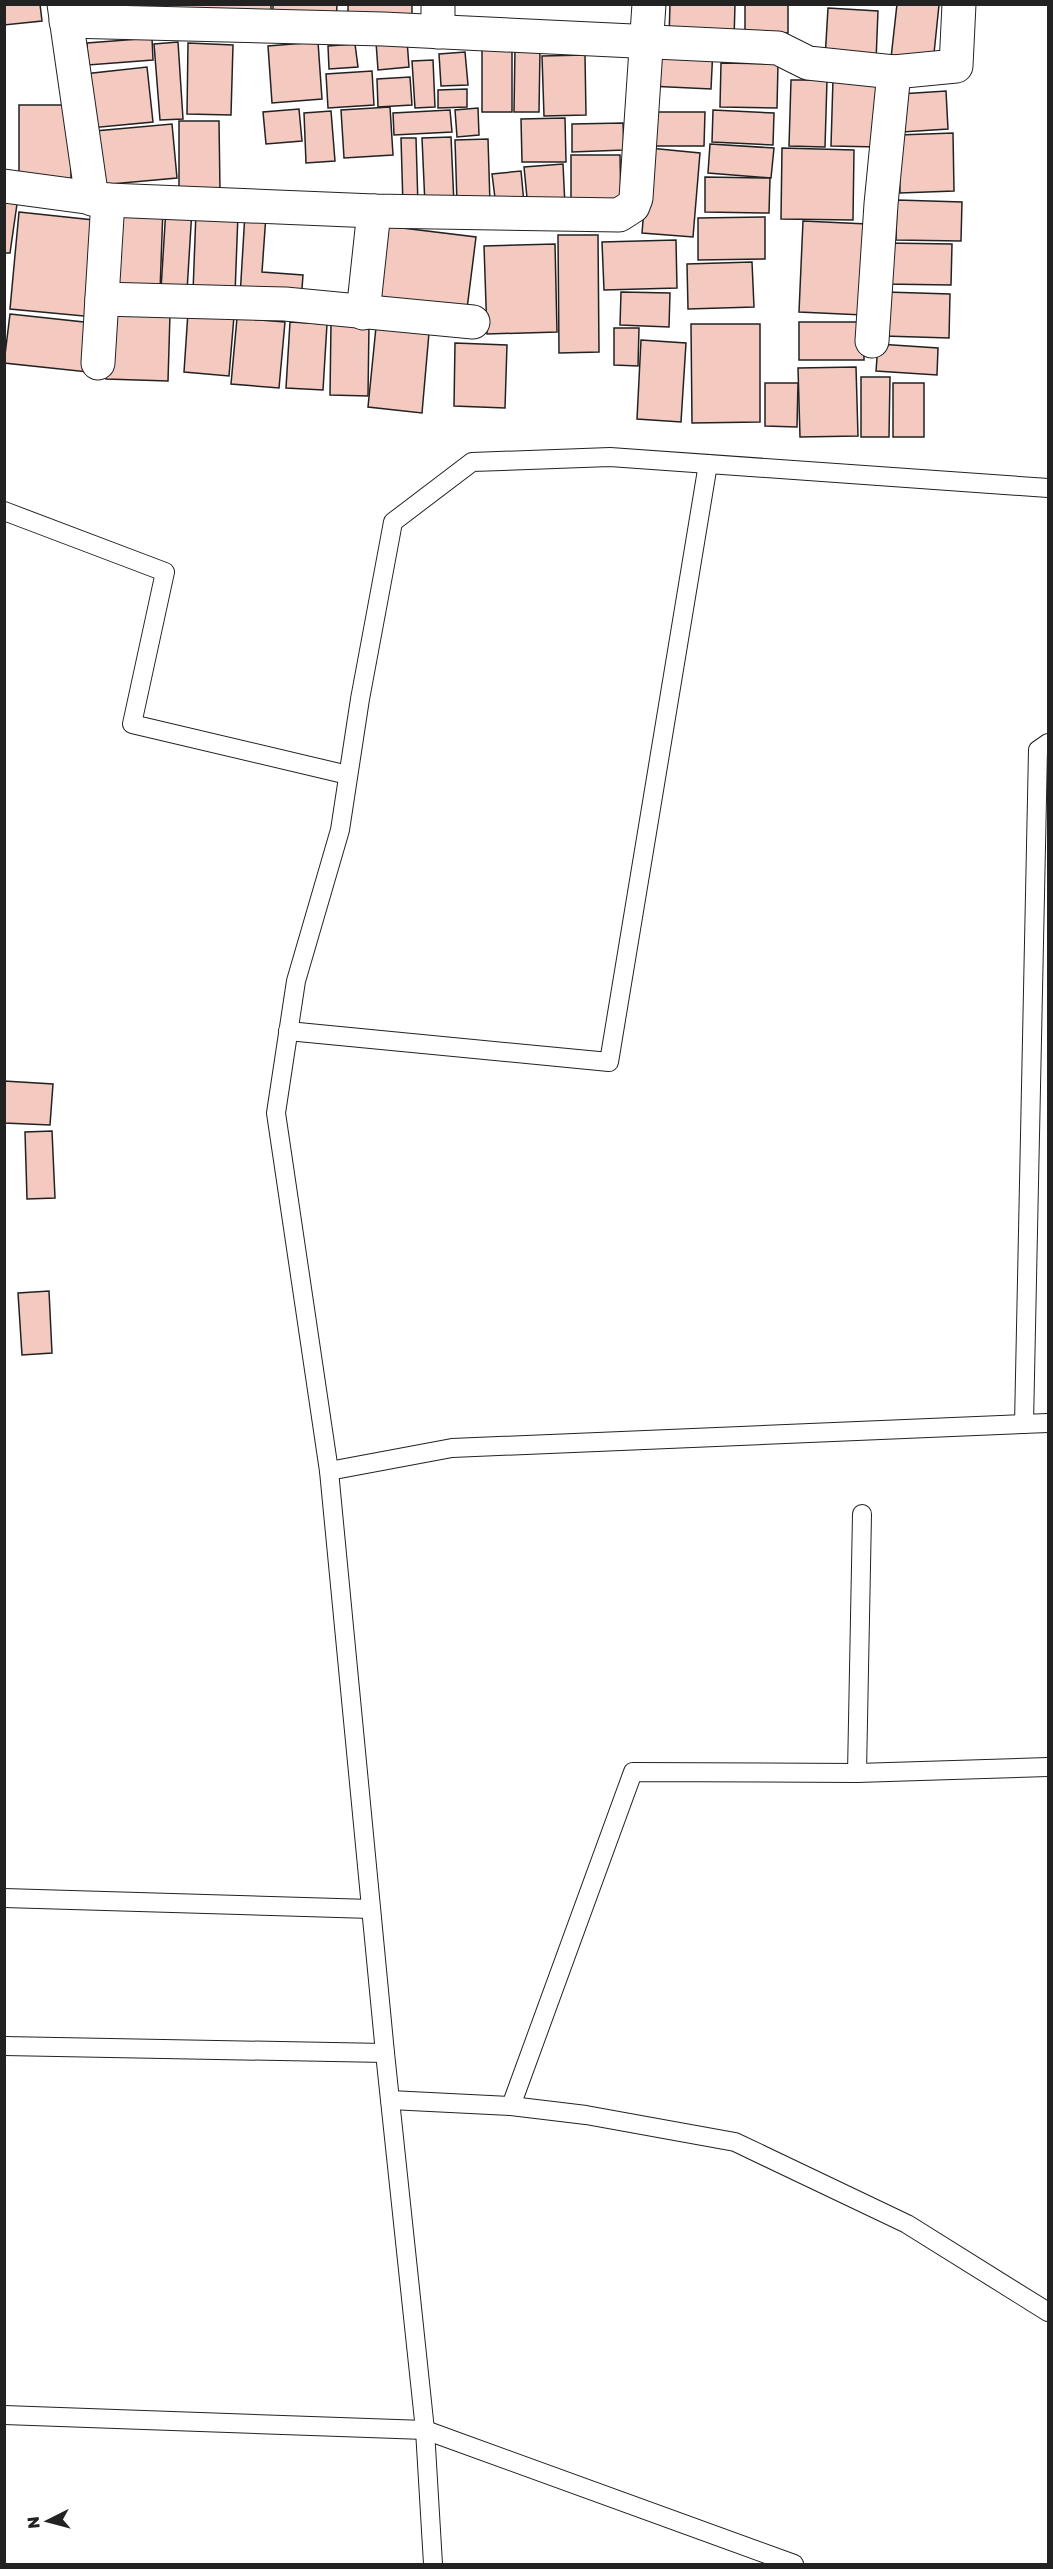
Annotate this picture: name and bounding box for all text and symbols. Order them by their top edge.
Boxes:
north arrow [18,2491,78,2551]
text: N [23,2515,44,2530]

